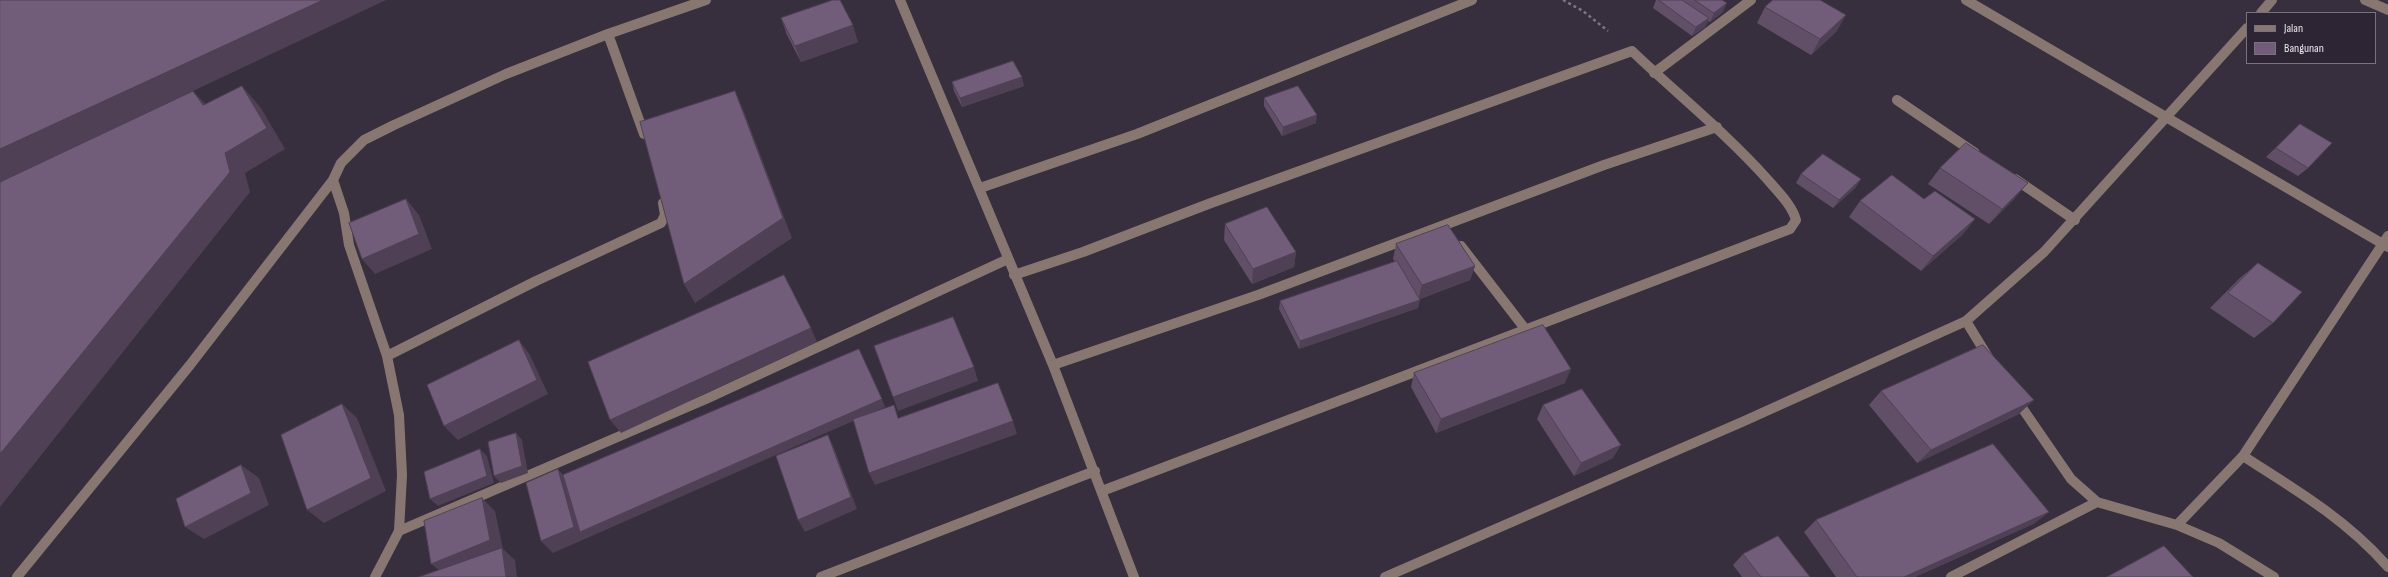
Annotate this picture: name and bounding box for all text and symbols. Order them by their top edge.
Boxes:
legend [2246,12,2376,64]
text: Jalan [2284,21,2303,36]
text: Bangunan [2284,41,2324,56]

